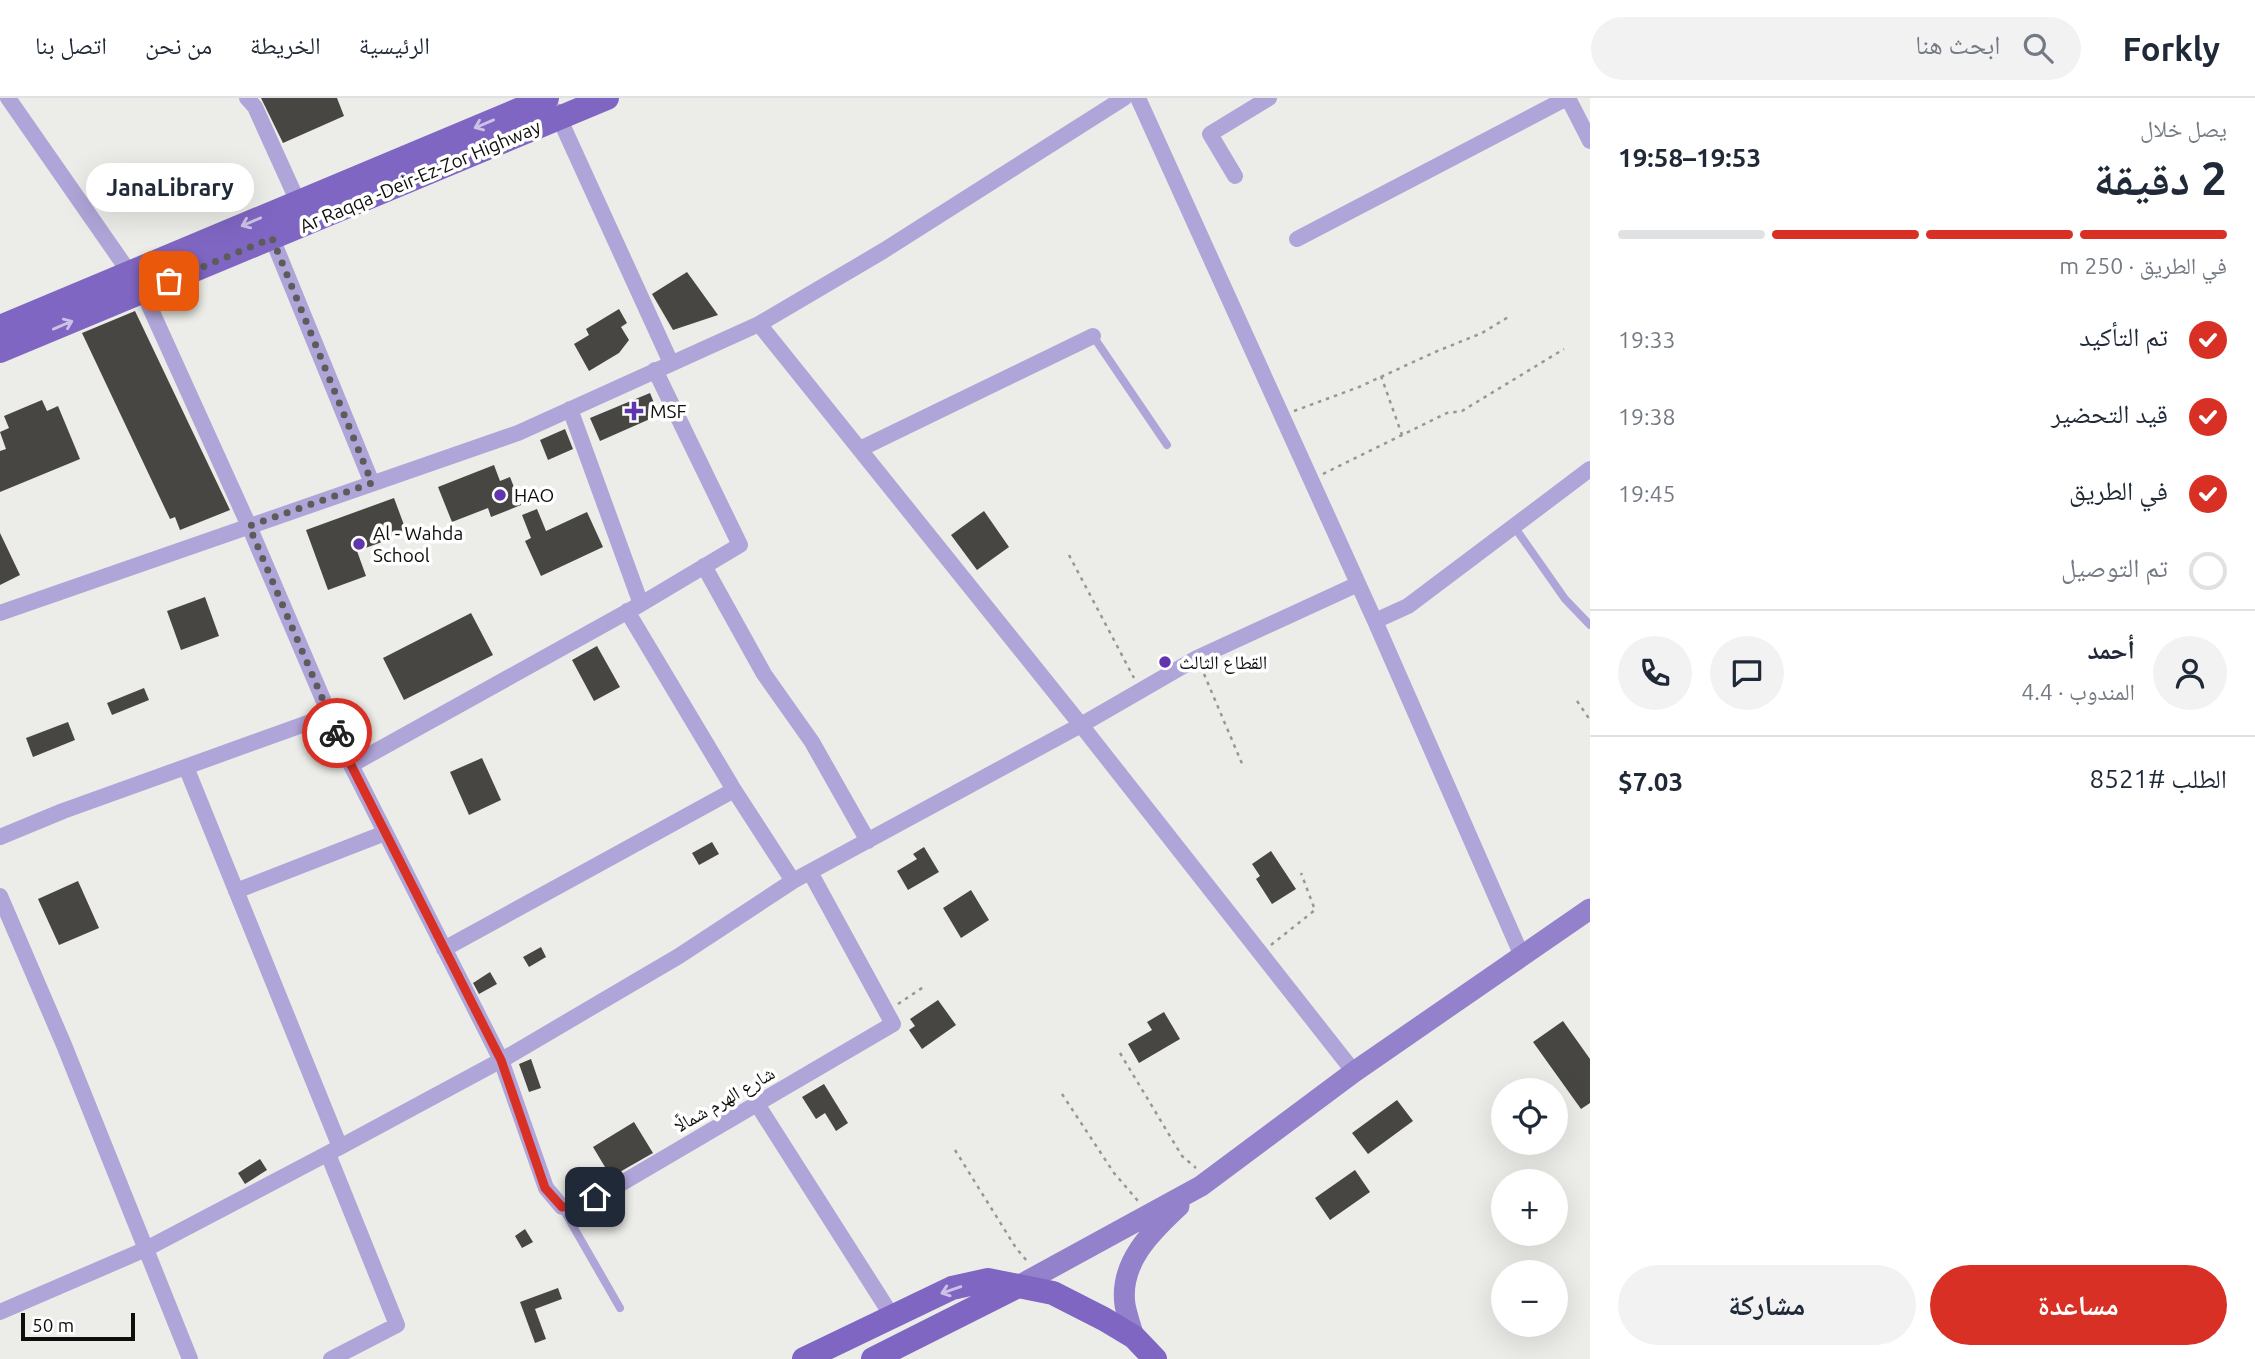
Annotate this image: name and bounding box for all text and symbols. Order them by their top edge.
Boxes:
search box [1591,17,2081,80]
icon: search [2019,29,2057,67]
text: ابحث هنا [1915,30,2001,59]
text: Forkly [2123,30,2220,67]
text: اتصل بنا [35,32,107,59]
text: من نحن [145,32,212,59]
text: الخريطة [250,32,321,59]
text: الرئيسية [359,32,430,59]
street label: Ar Raqqa -Deir-Ez-Zor Highway [296,115,544,237]
text: يصل خلال [2140,116,2227,141]
one-way arrow [473,119,495,132]
text: 19:53–19:58 [1618,143,1761,172]
text: 2 دقيقة [2094,152,2227,204]
callout: JanaLibrary [85,162,253,211]
text: JanaLibrary [106,175,234,200]
one-way arrow [241,216,262,229]
pin [139,251,199,311]
text: في الطريق · 250 m [2059,253,2227,278]
icon: bag [150,262,188,300]
one-way arrow [52,318,73,331]
icon: check [2189,321,2227,359]
text: تم التأكيد [2079,322,2168,351]
text: 19:33 [1618,327,1676,352]
icon: check [2189,398,2227,436]
text: قيد التحضير [2051,399,2168,428]
place label: MSF [650,400,686,422]
marker: MSF [624,401,644,421]
text: 19:38 [1618,404,1676,429]
icon: check [2189,475,2227,513]
text: في الطريق [2069,476,2168,505]
text: 19:45 [1618,481,1676,506]
place label: HAO [514,484,554,506]
marker: HAO [492,487,508,503]
place label: Al - Wahda School [373,522,463,566]
marker: Al - Wahda School [351,536,367,552]
text: تم التوصيل [2061,553,2168,582]
text: أحمد [2087,635,2135,664]
button: phone [1618,636,1692,710]
button: chat [1710,636,1784,710]
button: person [2153,636,2227,710]
place label: القطاع الثالث [1179,651,1267,674]
marker: القطاع الثالث [1157,654,1173,670]
text: المندوب · 4.4 [2021,679,2135,704]
courier [302,698,372,768]
icon: bike [318,714,356,752]
text: الطلب #8521 [2090,764,2227,793]
text: $7.03 [1618,767,1683,796]
street label: شارع الهرم شمالًا [669,1060,780,1139]
map controls [1491,1078,1568,1337]
button: locate [1491,1078,1568,1155]
pin [565,1167,625,1227]
button: + [1491,1169,1568,1246]
icon: home [576,1178,614,1216]
button: − [1491,1260,1568,1337]
button: مشاركة [1618,1265,1916,1345]
button: مساعدة [1930,1265,2227,1345]
one-way arrow [941,1285,963,1297]
scale bar [21,1310,135,1342]
text: 50 m [32,1314,74,1336]

